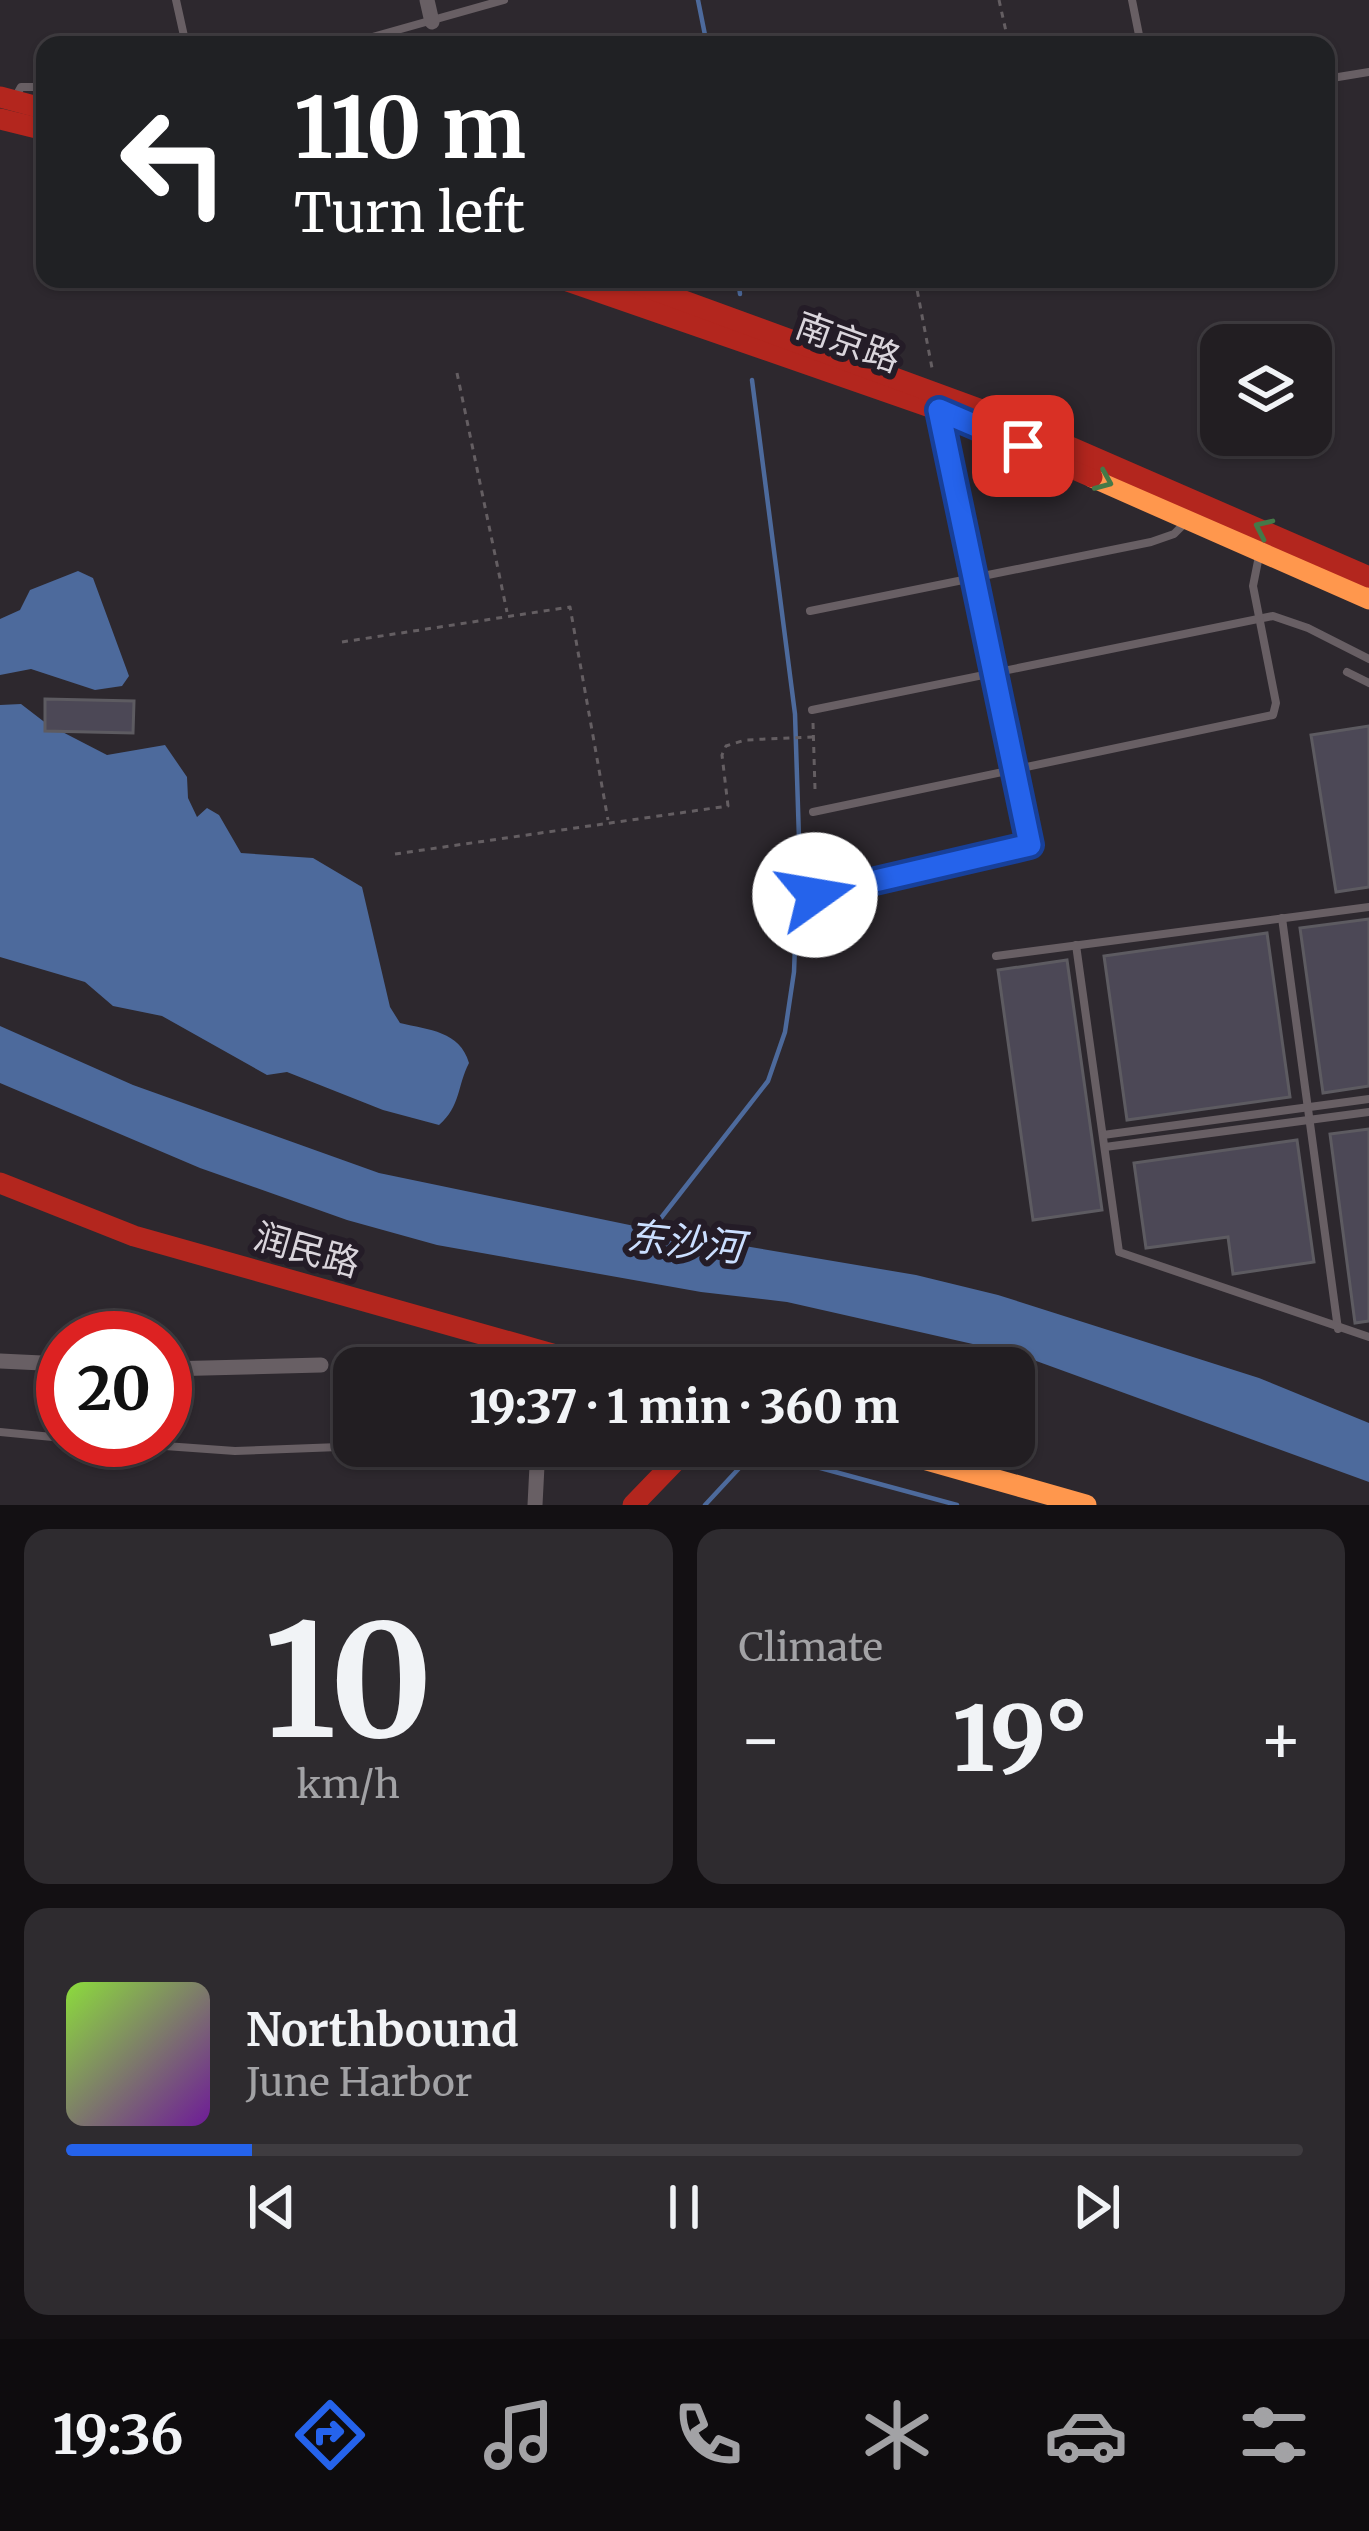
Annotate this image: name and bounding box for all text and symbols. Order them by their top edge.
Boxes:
text: 110 m [294,75,526,181]
icon: left [96,84,252,240]
text: Turn left [294,179,525,247]
street label: 南京路 [790,302,906,382]
map controls [1200,324,1332,456]
button: layers [1200,324,1332,456]
pin [972,395,1074,497]
icon: arrive [990,413,1056,479]
one-way arrow [1092,466,1114,490]
one-way arrow [1254,519,1275,542]
position arrow [752,832,878,958]
water label: 东沙河 [624,1212,753,1273]
street label: 润民路 [249,1213,365,1287]
speed limit sign: 20 [36,1311,192,1467]
text: 19:37 · 1 min · 360 m [469,1379,899,1435]
text: 10 [264,1583,433,1780]
text: Climate [739,1623,883,1672]
text: 19° [953,1682,1089,1796]
text: − [739,1698,783,1781]
text: + [1259,1698,1303,1781]
text: km/h [297,1760,400,1809]
text: Northbound [246,2002,519,2058]
text: June Harbor [246,2058,472,2107]
icon: previous [239,2174,305,2240]
icon: pause [651,2174,717,2240]
icon: next [1064,2174,1130,2240]
icon: directions [288,2393,372,2477]
icon: music [477,2393,561,2477]
icon: phone [666,2393,750,2477]
icon: climate [855,2393,939,2477]
icon: car [1044,2393,1128,2477]
icon: filters [1232,2393,1316,2477]
text: 19:36 [52,2401,184,2469]

